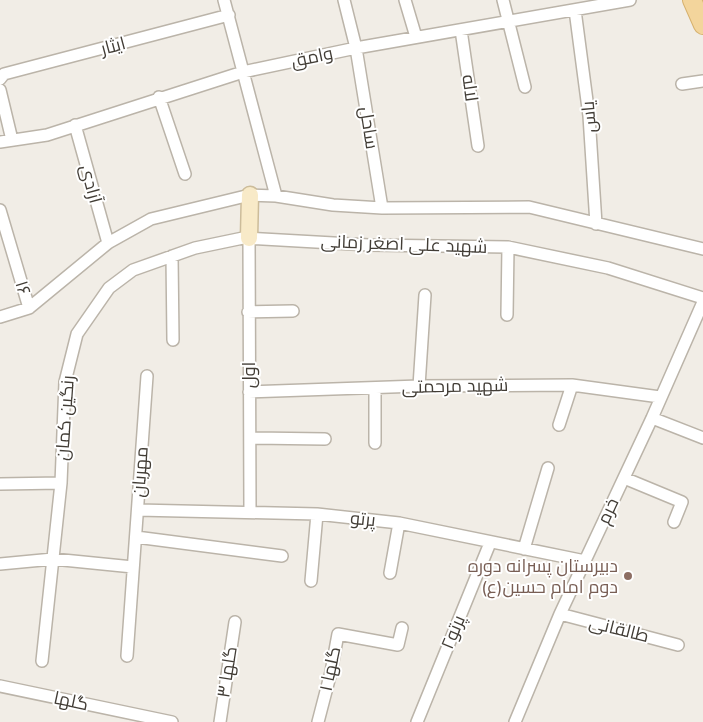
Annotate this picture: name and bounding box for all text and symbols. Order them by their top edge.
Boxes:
street label: ایثار [97,31,128,60]
street label: وامق [289,41,335,73]
street label: لاله [457,73,484,103]
street label: یاس [576,100,601,134]
street label: ساحل [355,105,384,151]
street label: آزادی [75,162,108,206]
street label: شهید علی اصغر زمانی [320,229,488,258]
street label: ۱۶ [10,278,37,298]
street label: اول [237,362,260,388]
street label: شهید مرحمتی [401,373,509,398]
street label: رنگین کمان [50,374,79,461]
street label: مهربان [126,446,153,498]
street label: خرم [591,494,625,528]
street label: پرتو [349,506,377,532]
place label: دبیرستان پسرانه دوره دوم امام حسین(ع) [468,554,618,599]
marker: دبیرستان پسرانه دوره دوم امام حسین(ع) [622,570,634,582]
street label: طالقانی [587,610,652,647]
street label: پرتو۲ [435,611,471,653]
street label: گلها ۱ [314,644,345,693]
street label: گلها ۳ [211,645,242,699]
street label: گلها [52,686,91,715]

